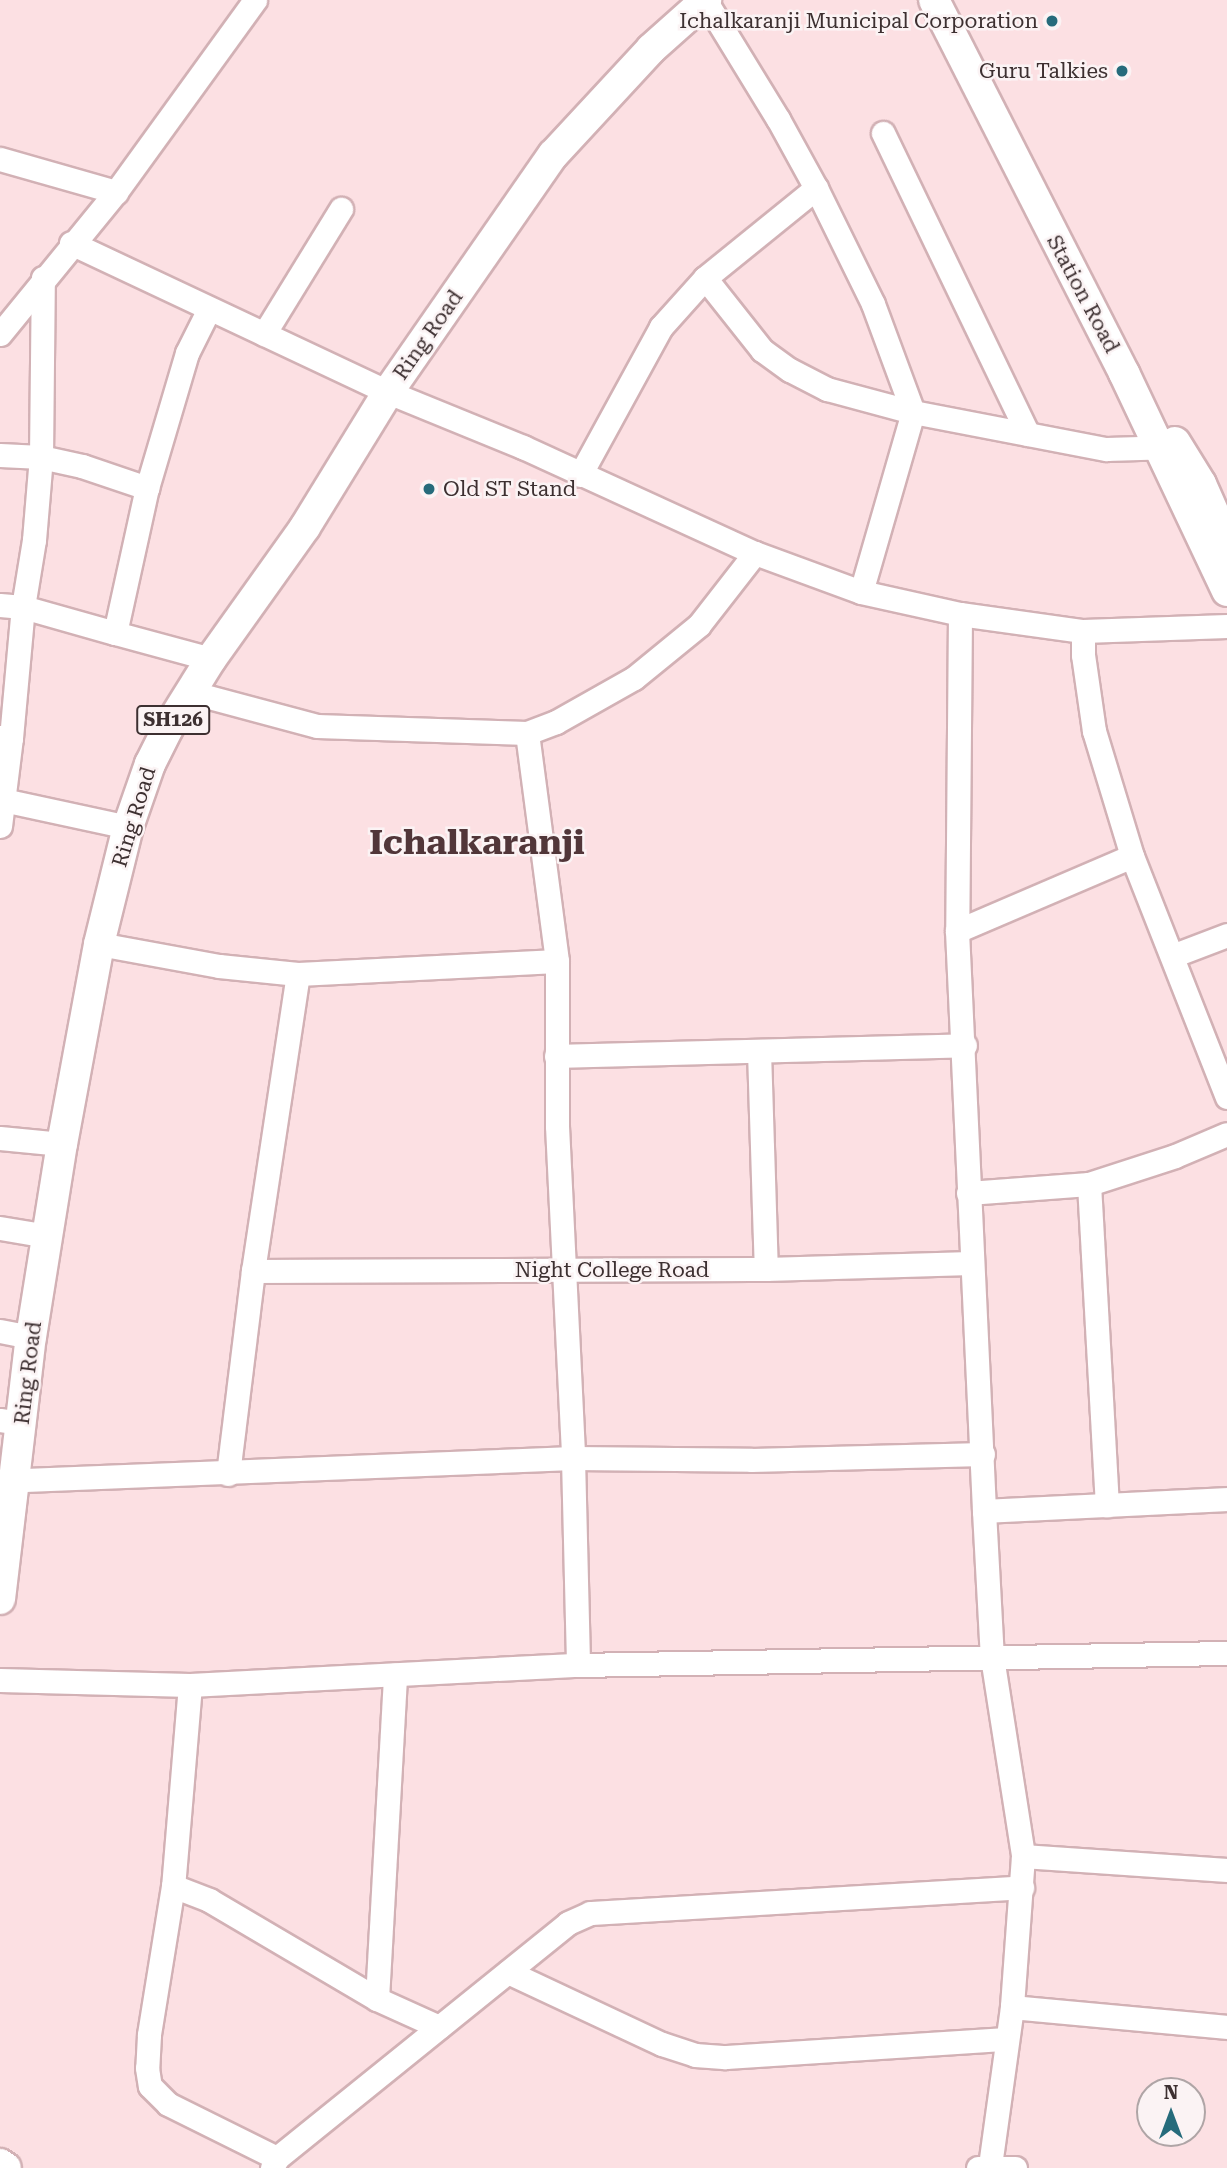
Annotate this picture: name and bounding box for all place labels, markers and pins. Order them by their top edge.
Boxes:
place label: Ichalkaranji Municipal Corporation [679,8,1038,34]
marker: Ichalkaranji Municipal Corporation [1044,13,1060,29]
place label: Guru Talkies [979,58,1108,84]
marker: Guru Talkies [1114,63,1130,79]
place label: Old ST Stand [443,476,576,502]
marker: Old ST Stand [421,481,437,497]

